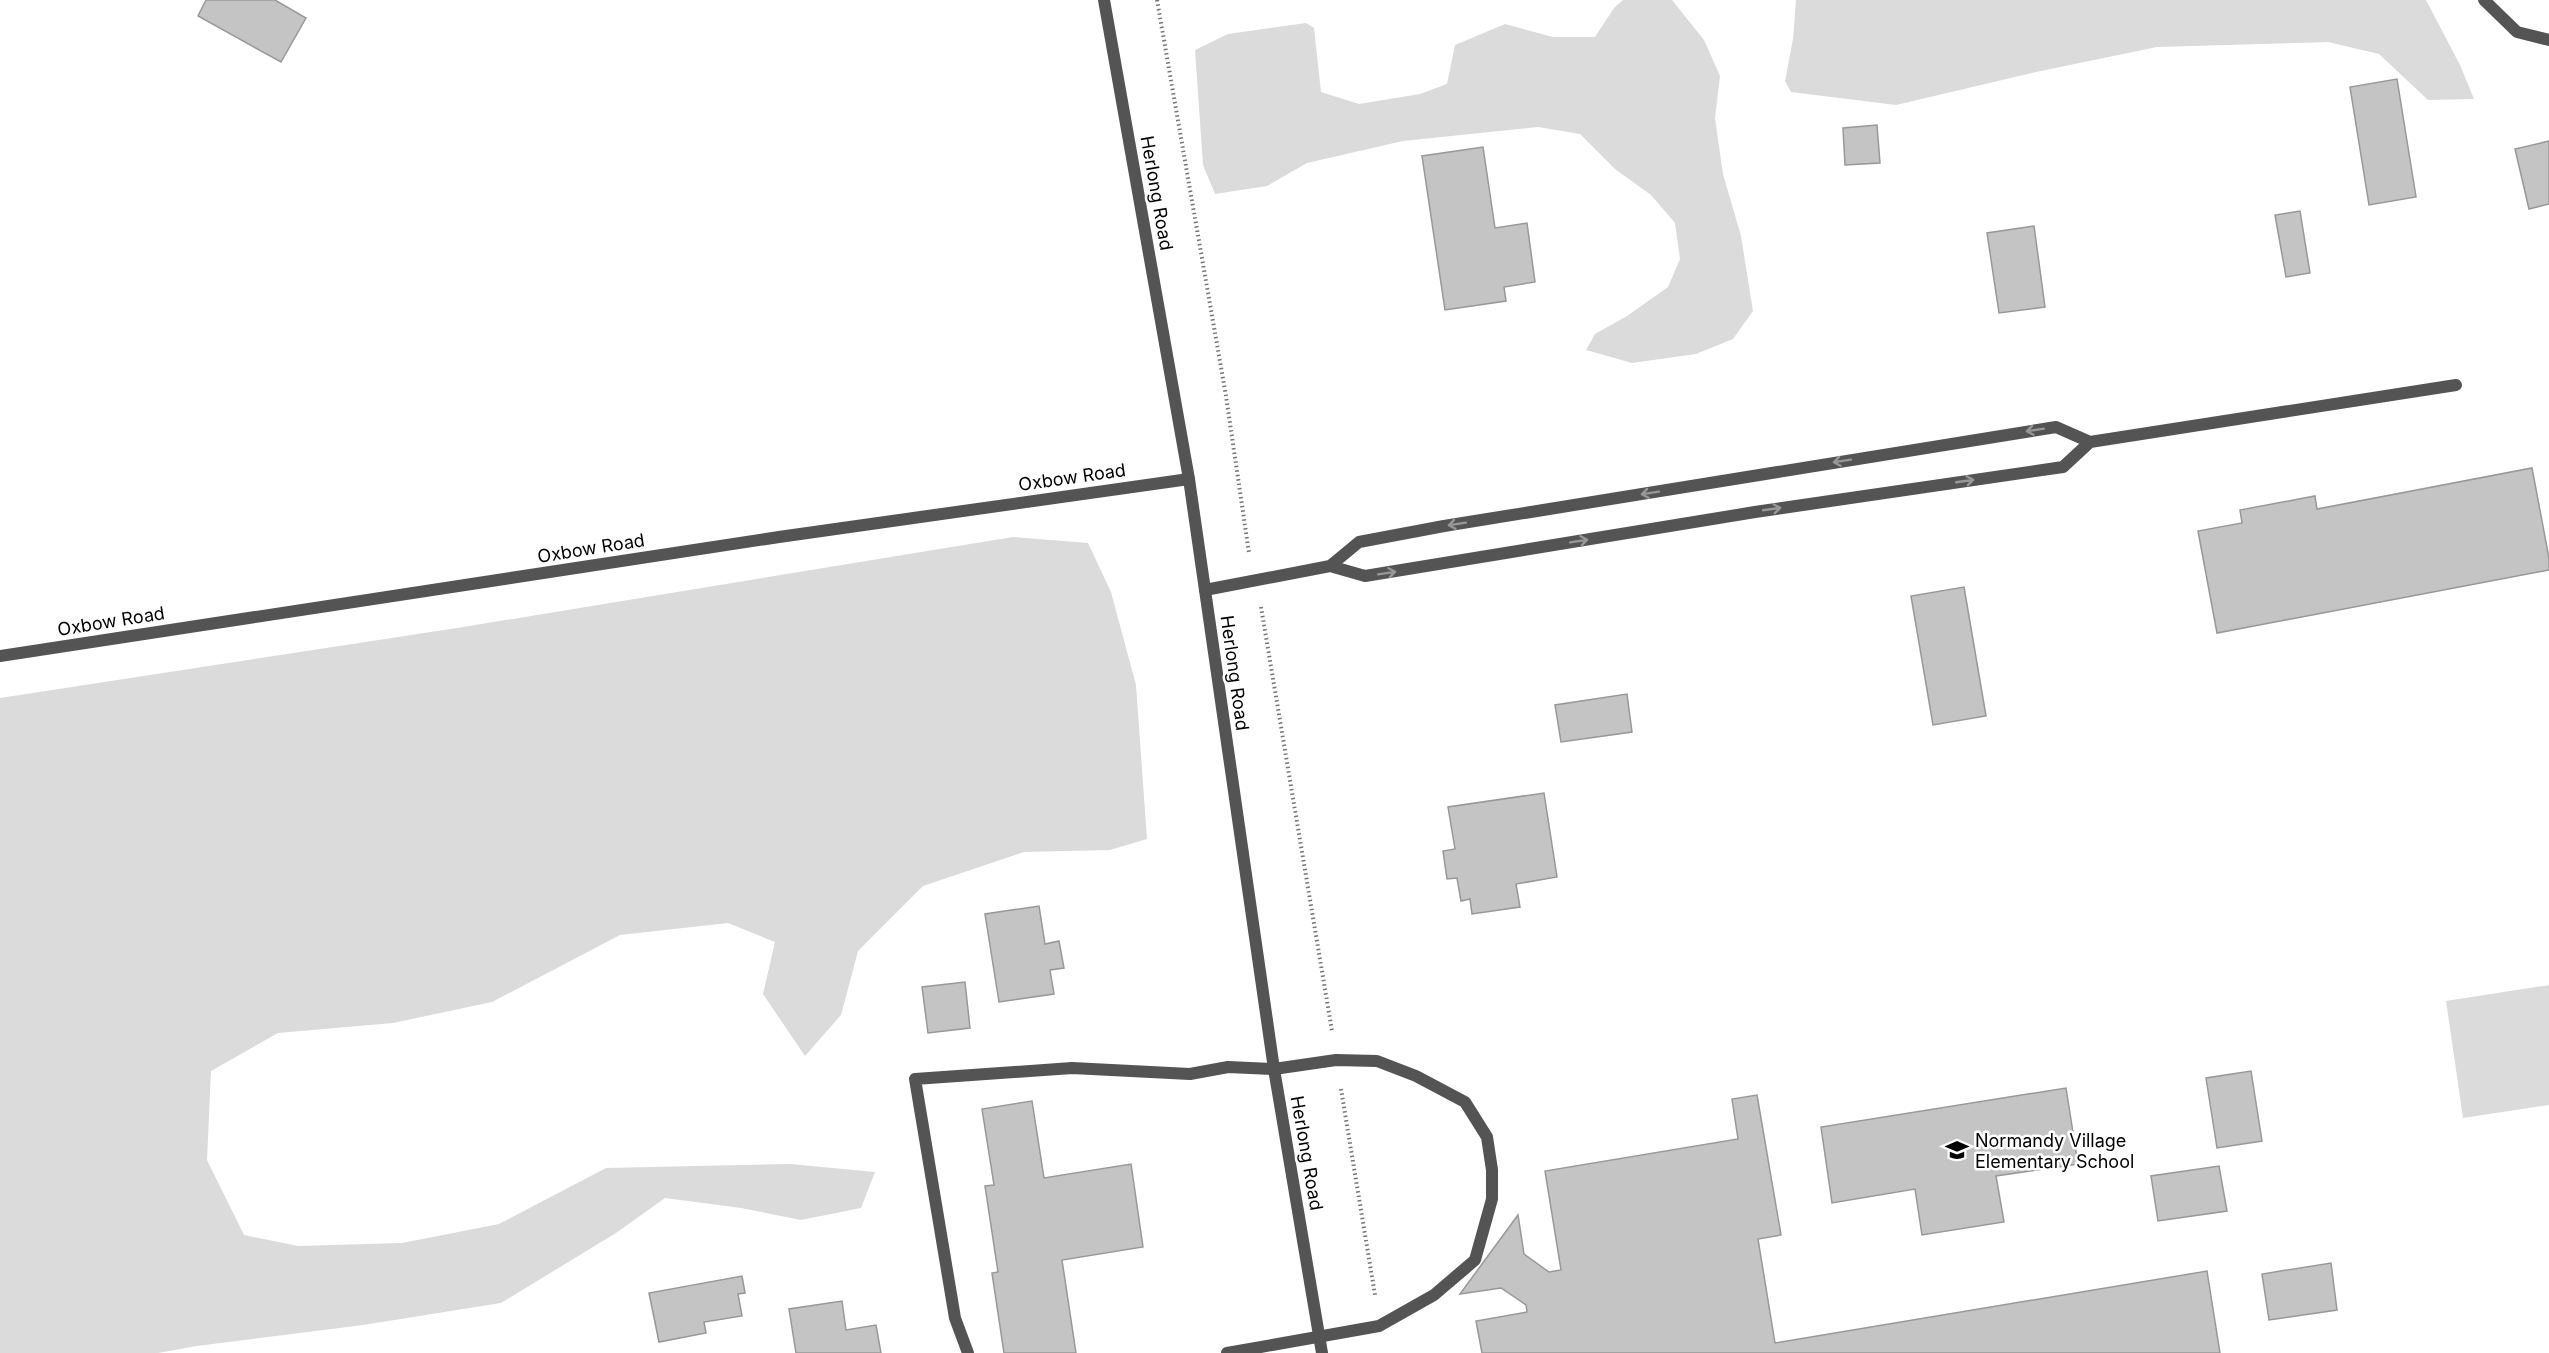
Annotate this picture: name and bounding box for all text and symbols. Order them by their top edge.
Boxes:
street label: Herlong Road [1137,134,1177,252]
one-way arrow [2025,425,2045,436]
one-way arrow [1833,456,1852,467]
street label: Oxbow Road [1017,459,1127,495]
one-way arrow [1954,475,1974,486]
one-way arrow [1640,487,1660,498]
one-way arrow [1761,504,1781,515]
one-way arrow [1448,518,1467,529]
street label: Oxbow Road [536,529,646,567]
one-way arrow [1569,535,1589,546]
one-way arrow [1377,567,1396,578]
street label: Oxbow Road [56,602,166,640]
street label: Herlong Road [1217,614,1253,732]
street label: Herlong Road [1287,1094,1327,1212]
place label: Normandy Village Elementary School [1975,1130,2134,1172]
school or university icon: Normandy Village Elementary School [1944,1137,1970,1163]

